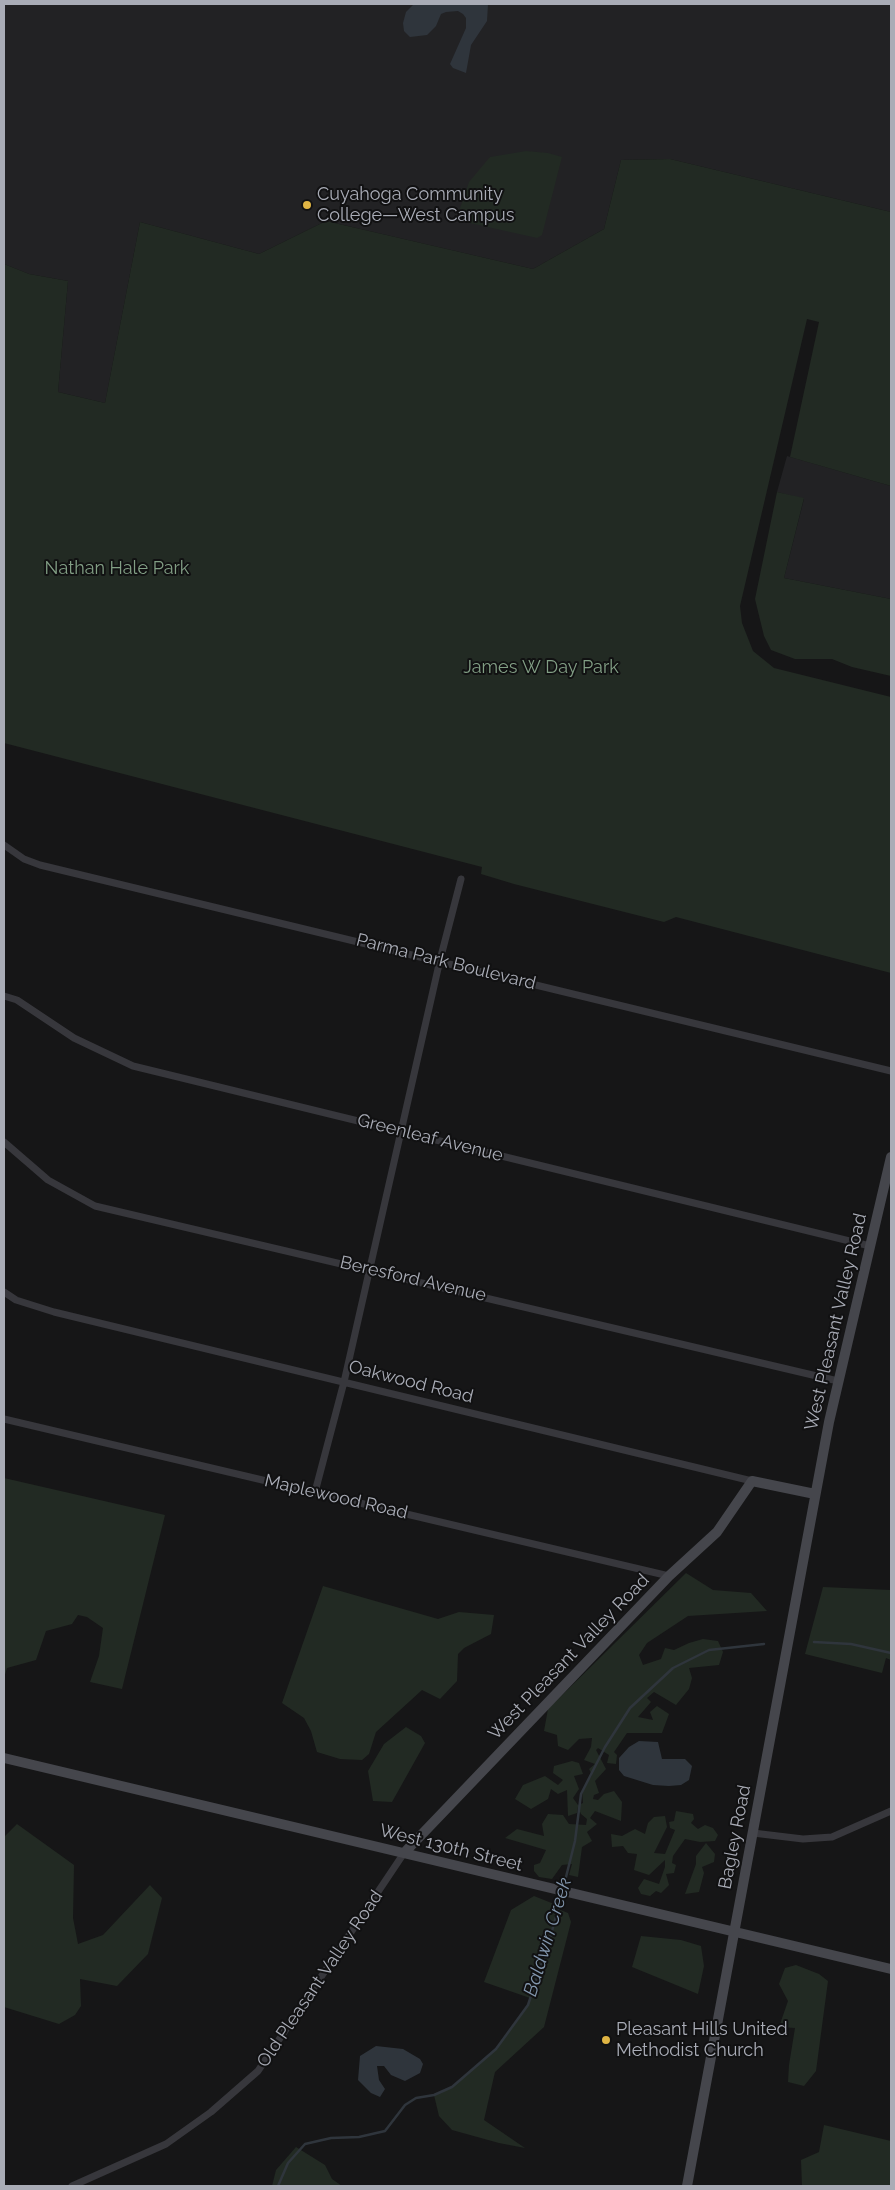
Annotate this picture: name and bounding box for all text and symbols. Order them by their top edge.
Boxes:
place label: Cuyahoga Community College—West Campus [317,184,514,226]
marker: Cuyahoga Community College—West Campus [301,199,313,211]
park label: Nathan Hale Park [45,558,189,580]
park label: James W Day Park [463,657,619,679]
street label: Parma Park Boulevard [354,929,538,995]
street label: Greenleaf Avenue [355,1109,505,1167]
street label: West Pleasant Valley Road [800,1211,872,1433]
street label: Beresford Avenue [338,1252,488,1306]
street label: Oakwood Road [347,1356,475,1408]
street label: Maplewood Road [262,1470,410,1524]
street label: West Pleasant Valley Road [484,1570,654,1744]
street label: Bagley Road [714,1783,756,1891]
street label: West 130th Street [377,1820,525,1876]
water label: Baldwin Creek [519,1875,577,1999]
street label: Old Pleasant Valley Road [253,1886,387,2072]
place label: Pleasant Hills United Methodist Church [616,2019,788,2062]
marker: Pleasant Hills United Methodist Church [600,2034,612,2046]

